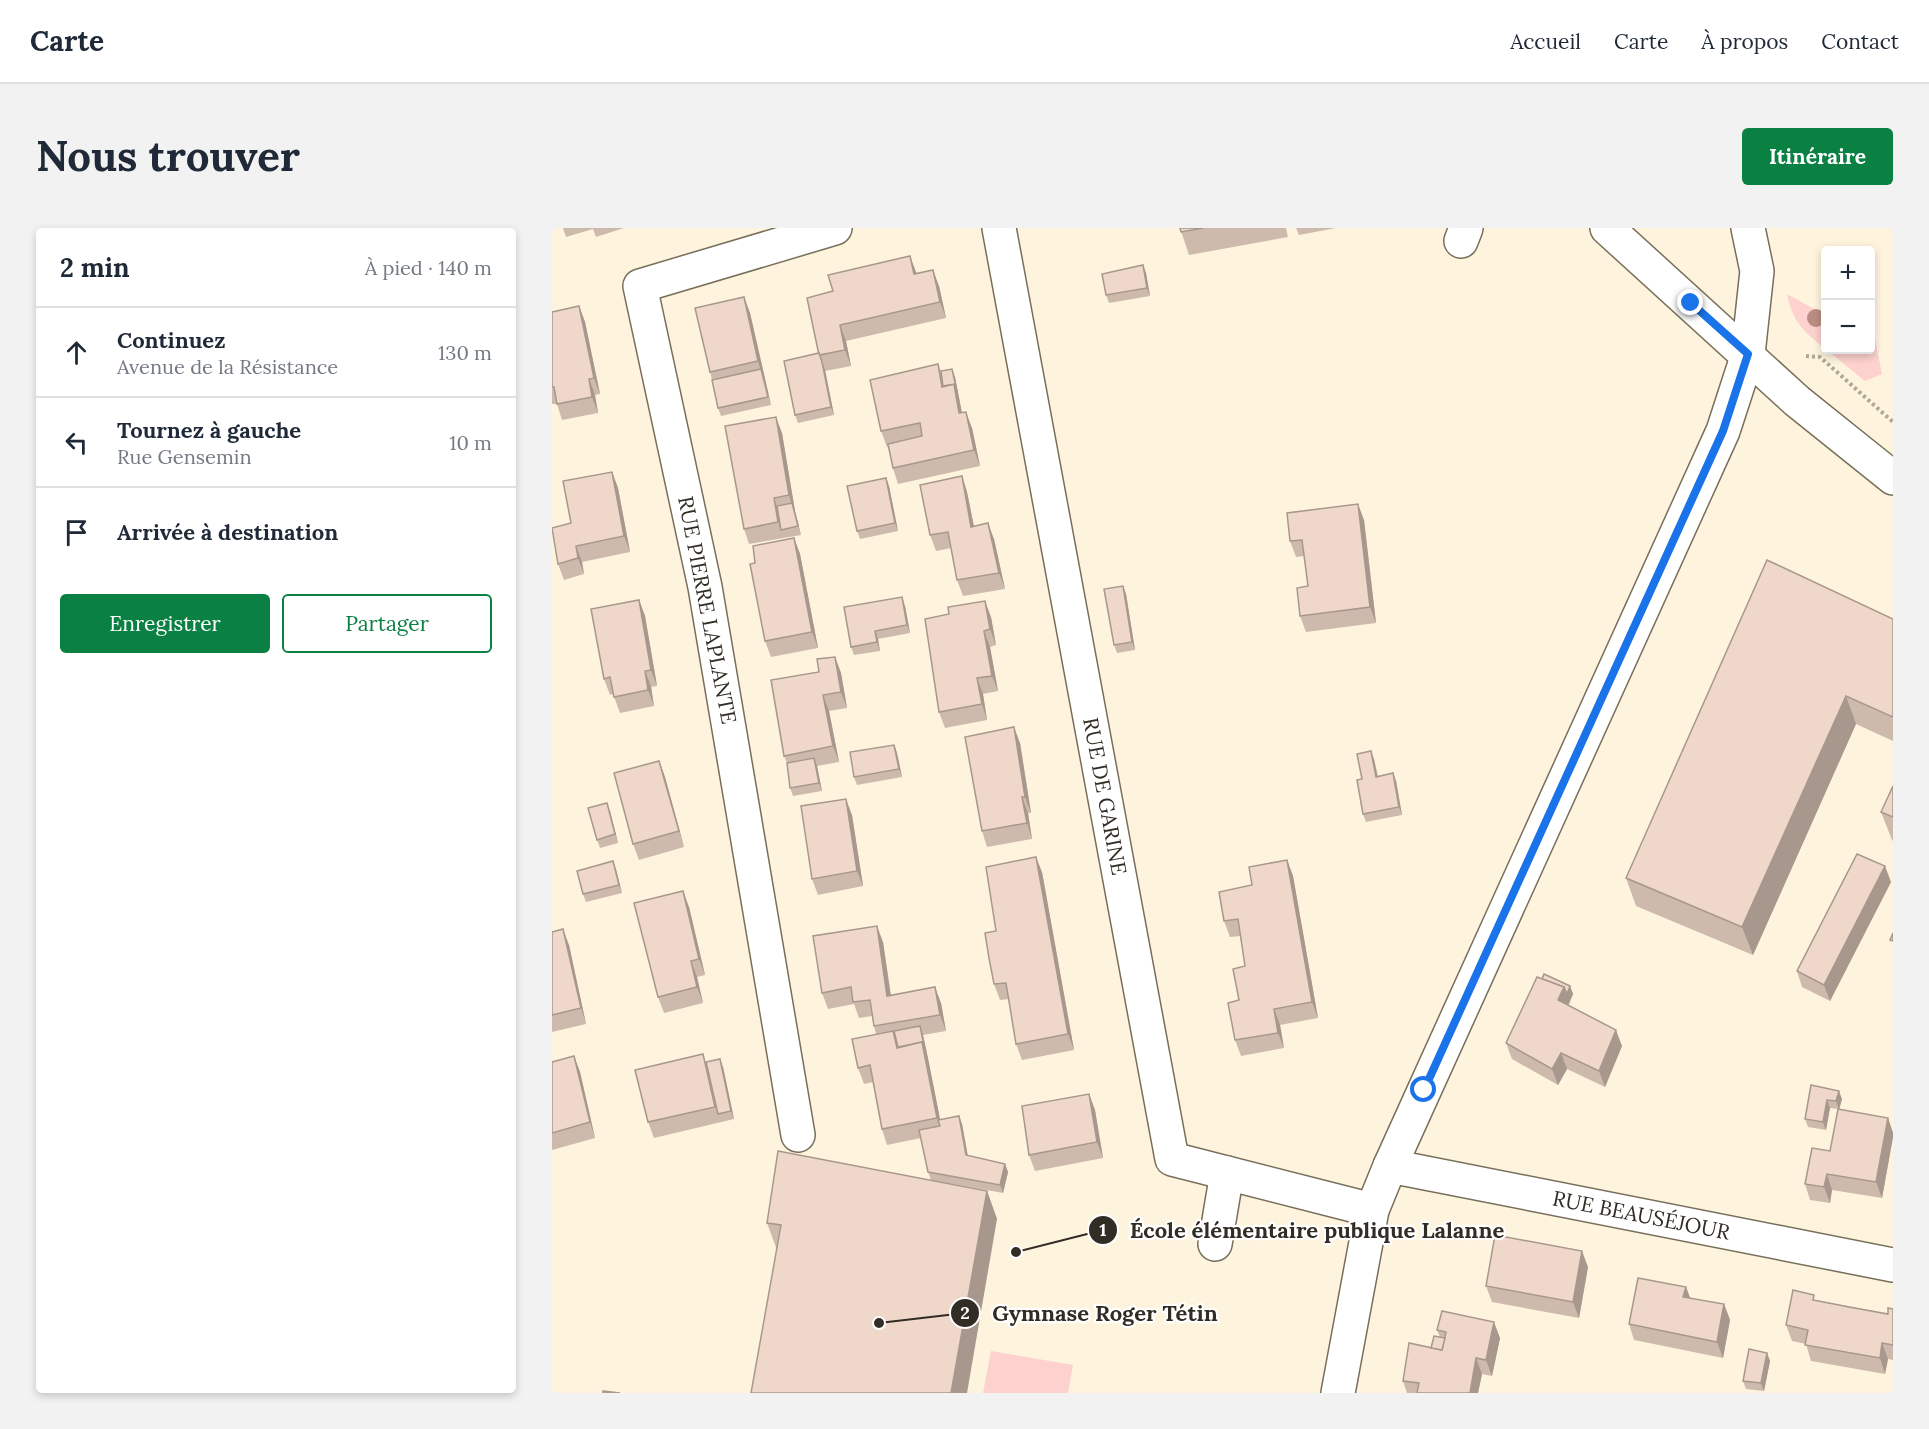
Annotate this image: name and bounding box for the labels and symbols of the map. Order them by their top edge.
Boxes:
route end [1677,289,1703,315]
street label: RUE PIERRE LAPLANTE [672,494,743,726]
street label: RUE DE GARINE [1077,715,1133,877]
route start [1410,1076,1436,1102]
street label: RUE BEAUSÉJOUR [1550,1184,1733,1246]
callout: École élémentaire publique Lalanne [1088,1210,1517,1250]
text: École élémentaire publique Lalanne [1130,1216,1504,1244]
text: 1 [1099,1218,1107,1241]
callout: Gymnase Roger Tétin [950,1293,1230,1333]
text: Gymnase Roger Tétin [992,1299,1218,1327]
text: 2 [960,1301,970,1324]

